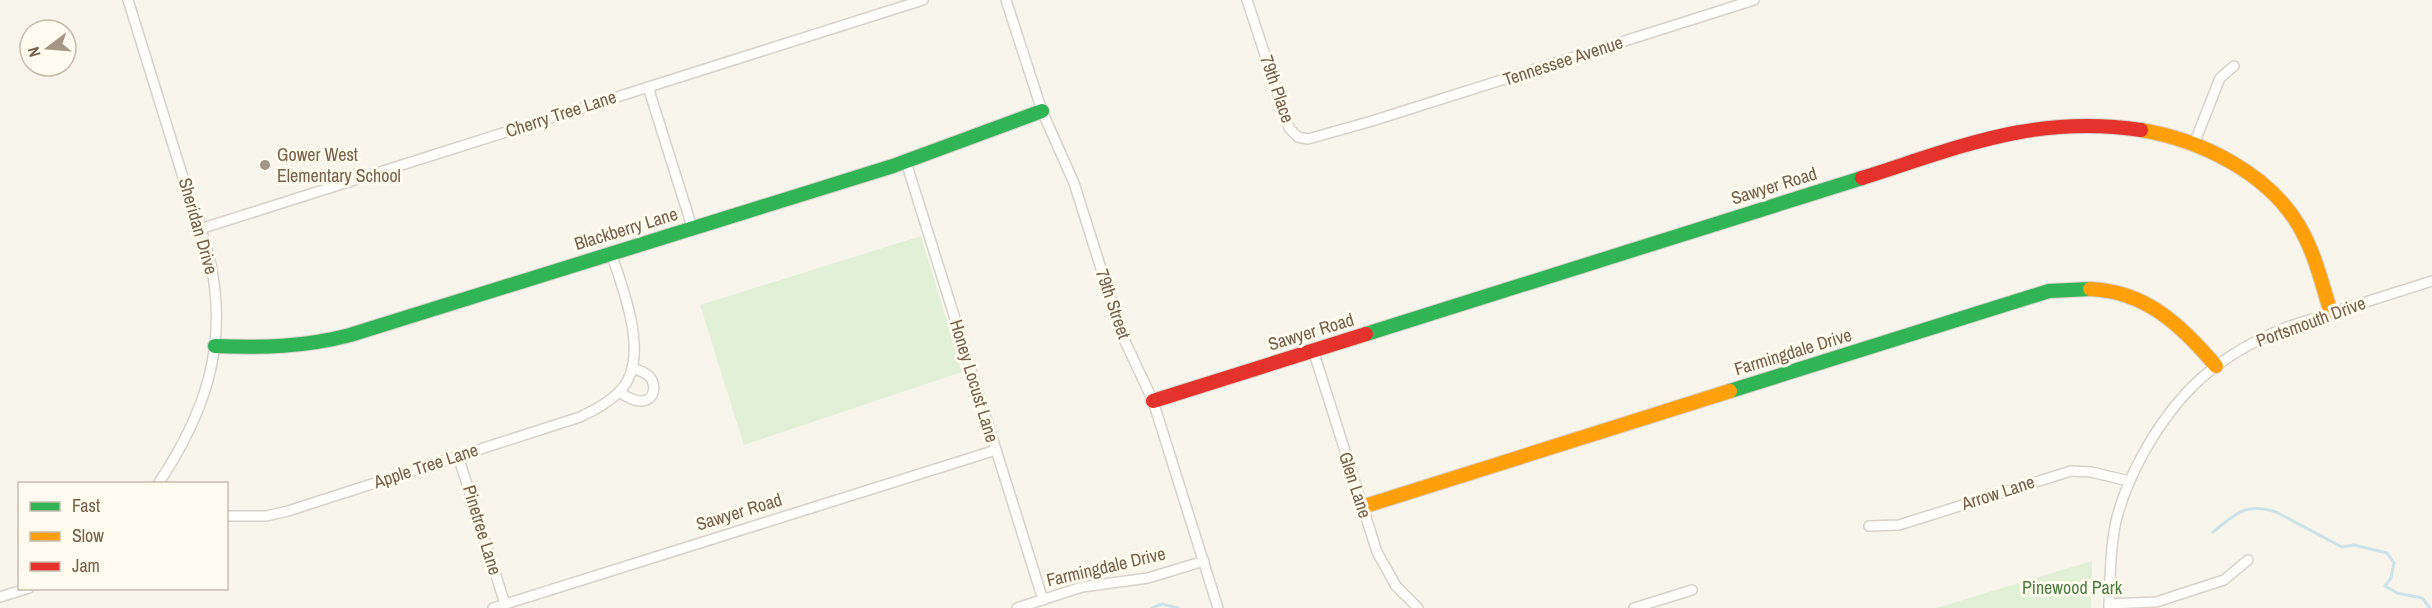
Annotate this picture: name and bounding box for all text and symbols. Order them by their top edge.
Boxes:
north arrow [18,18,78,78]
street label: Tennessee Avenue [1500,29,1626,92]
text: N [22,45,45,60]
street label: 79th Place [1254,52,1301,126]
street label: Cherry Tree Lane [502,84,619,143]
place label: Gower West Elementary School [277,142,401,188]
marker: Gower West Elementary School [258,158,272,172]
street label: Sawyer Road [1728,161,1820,210]
street label: Sheridan Drive [173,175,224,277]
street label: Blackberry Lane [571,201,681,256]
street label: 79th Street [1090,266,1137,342]
street label: Portsmouth Drive [2253,290,2369,353]
street label: Sawyer Road [1265,307,1357,356]
street label: Honey Locust Lane [944,316,1005,445]
street label: Farmingdale Drive [1731,322,1855,381]
street label: Apple Tree Lane [370,437,481,494]
street label: Glen Lane [1333,449,1378,521]
street label: Arrow Lane [1957,469,2038,516]
legend [18,482,228,590]
street label: Pinetree Lane [457,482,508,578]
street label: Sawyer Road [693,487,785,536]
text: Fast [72,493,100,518]
text: Slow [72,523,104,548]
street label: Farmingdale Drive [1044,541,1168,592]
text: Jam [72,553,100,578]
park label: Pinewood Park [2022,575,2123,600]

